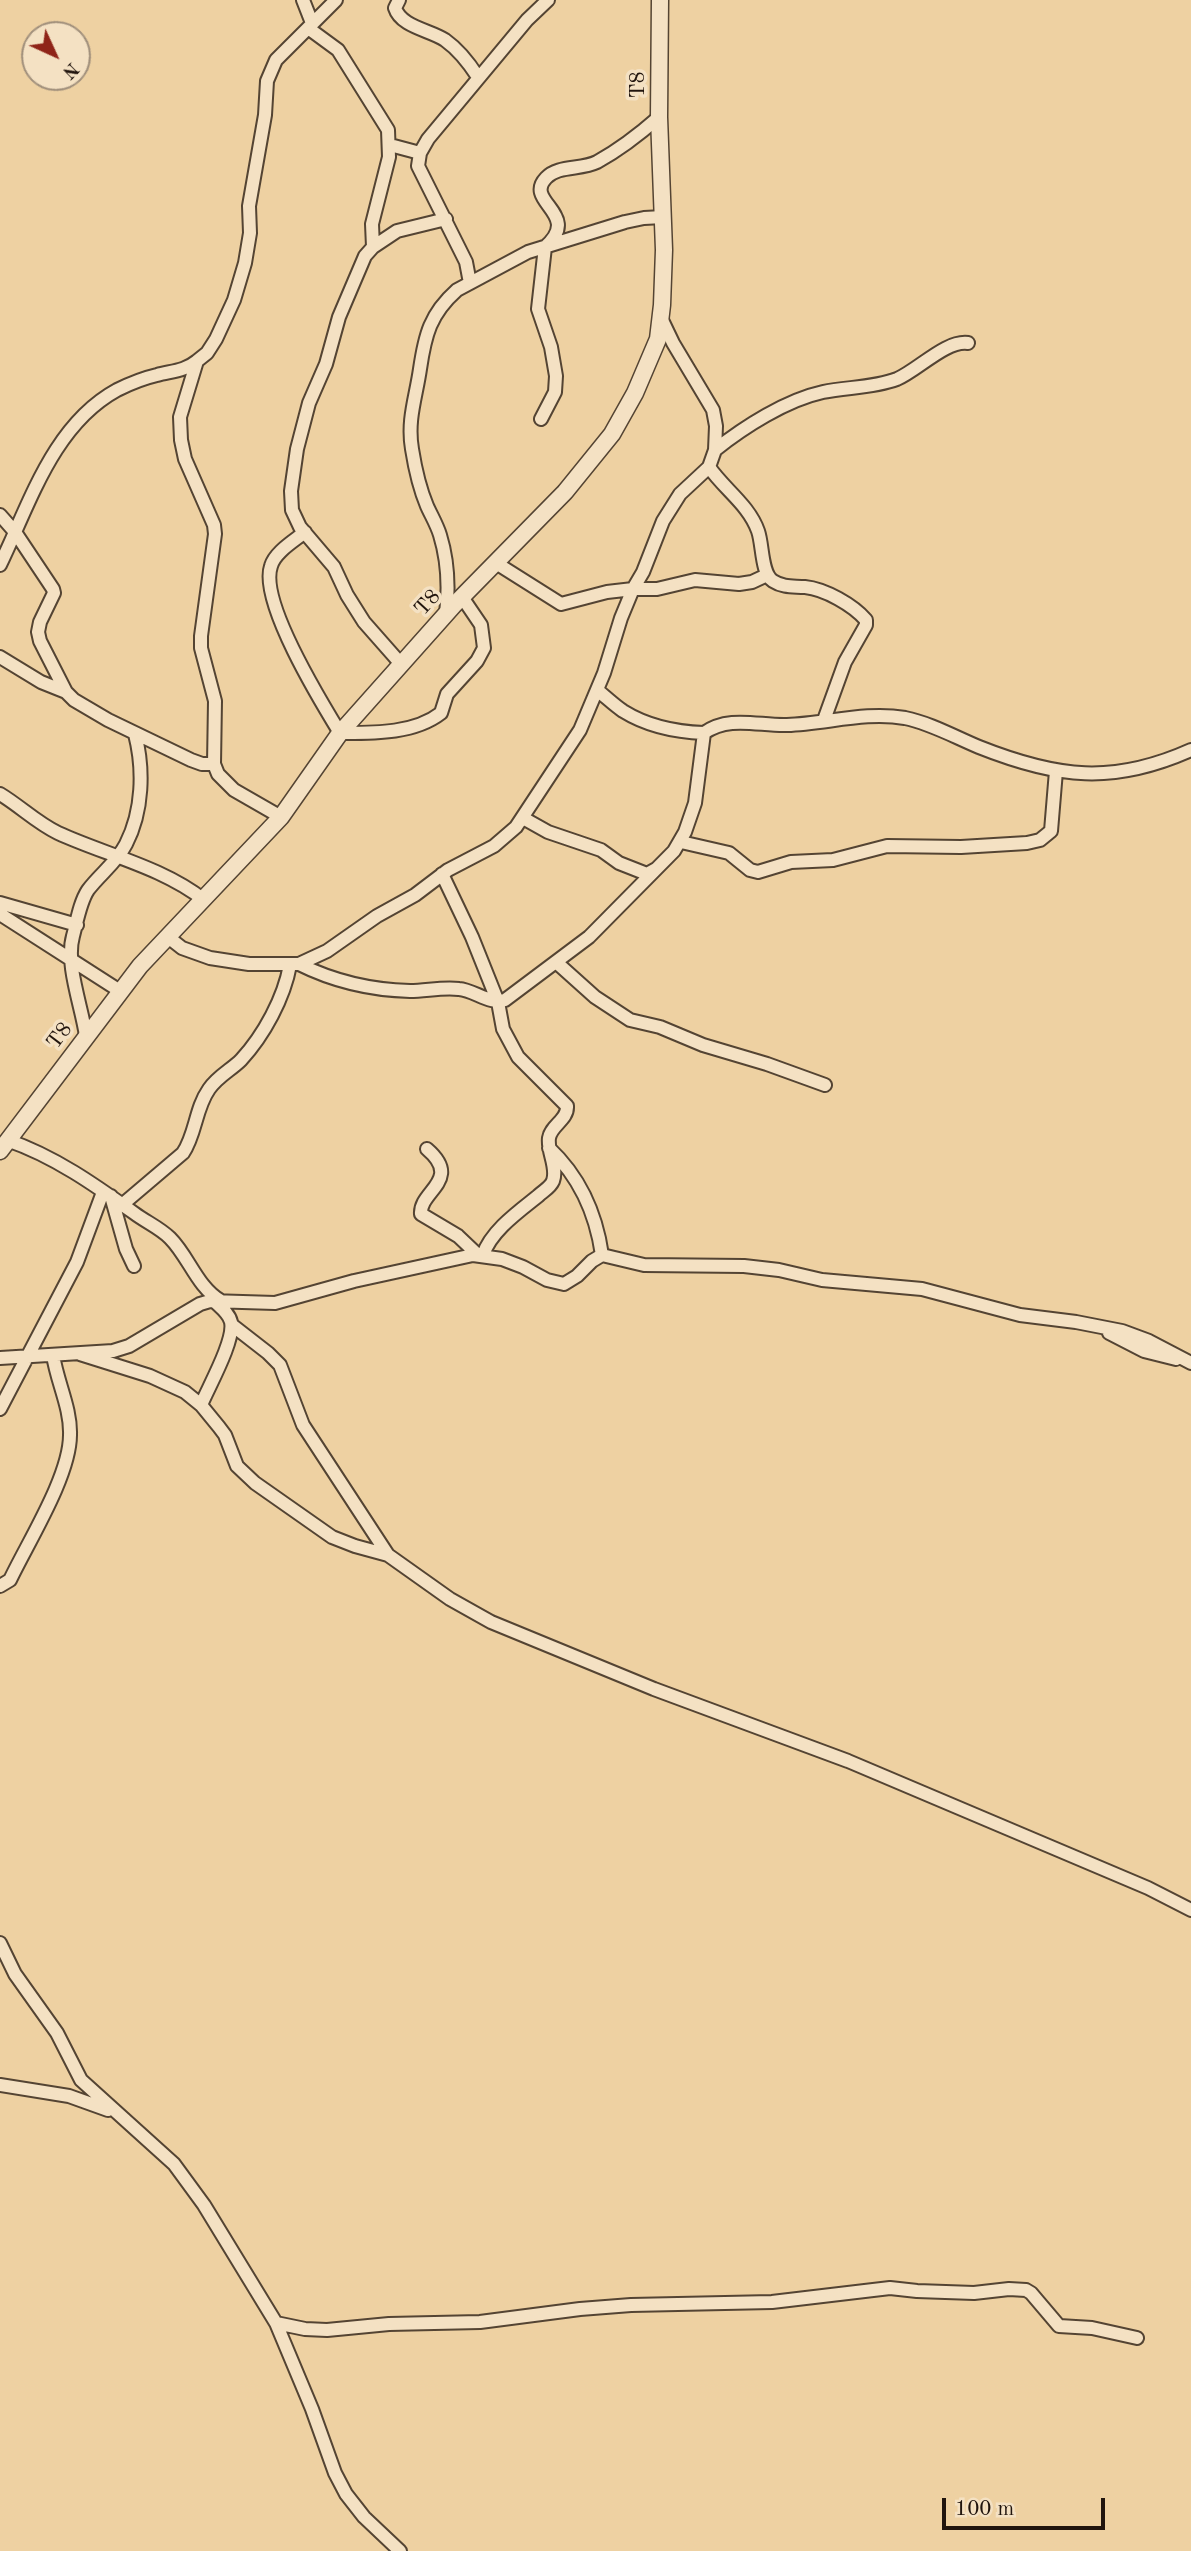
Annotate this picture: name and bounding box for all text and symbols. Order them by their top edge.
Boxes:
north arrow [21,21,91,91]
text: N [58,58,82,82]
street label: T8 [625,71,651,99]
street label: T8 [410,584,446,622]
street label: T8 [42,1018,78,1054]
scale bar [946,2484,1109,2528]
text: 100 m [955,2499,1014,2520]

